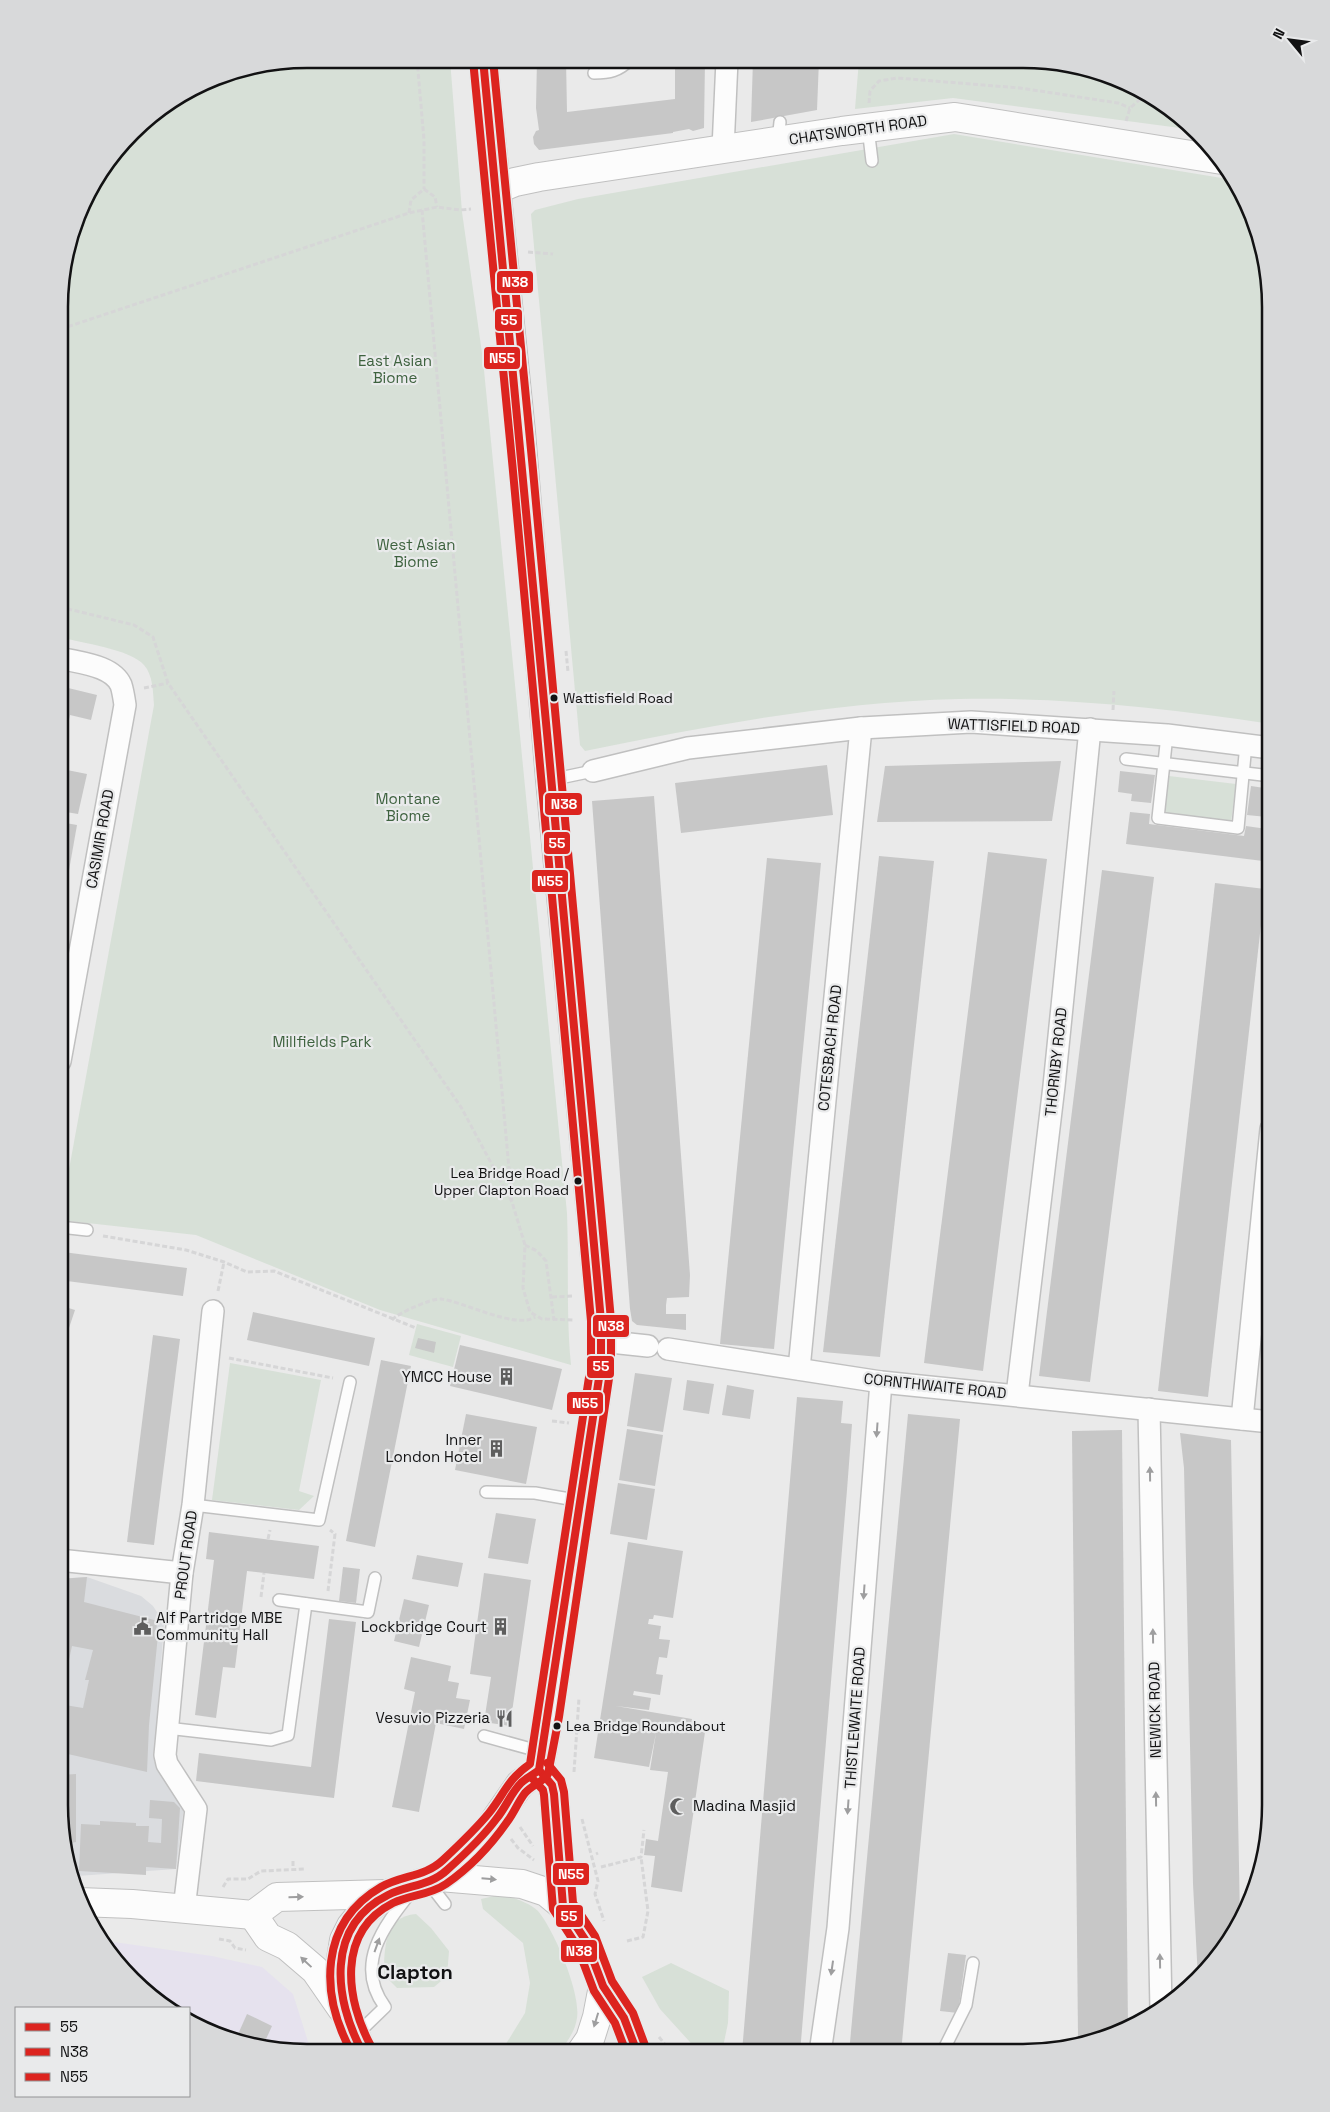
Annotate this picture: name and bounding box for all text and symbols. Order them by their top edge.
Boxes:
north arrow [1265,15,1315,65]
text: N [1268,25,1289,42]
street label: CHATSWORTH ROAD [788,110,928,149]
line badge: N38 [496,270,534,294]
text: N38 [502,273,529,291]
line badge: 55 [494,308,523,332]
text: 55 [501,311,517,329]
line badge: N55 [483,346,521,370]
text: N55 [489,349,515,367]
park label: East Asian Biome [358,351,432,387]
park label: West Asian Biome [377,535,455,571]
place label: Wattisfield Road [563,689,673,707]
marker: Wattisfield Road [549,693,559,703]
street label: WATTISFIELD ROAD [947,714,1081,737]
street label: CASIMIR ROAD [81,788,118,890]
park label: Montane Biome [376,789,441,825]
line badge: N38 [544,792,583,816]
text: N38 [551,795,578,813]
line badge: 55 [543,831,571,855]
text: 55 [549,834,565,852]
line badge: N55 [531,869,569,893]
text: N55 [537,872,563,890]
street label: COTESBACH ROAD [813,984,846,1112]
street label: THORNBY ROAD [1040,1007,1071,1117]
park label: Millfields Park [272,1032,372,1051]
place label: Lea Bridge Road / Upper Clapton Road [434,1164,570,1199]
marker: Lea Bridge Road / Upper Clapton Road [573,1176,583,1186]
line badge: N38 [592,1314,630,1338]
text: N38 [598,1317,625,1335]
line badge: 55 [586,1355,615,1379]
text: 55 [593,1357,609,1375]
place label: YMCC House [402,1367,492,1386]
building icon: YMCC House [496,1367,516,1387]
street label: CORNTHWAITE ROAD [863,1369,1007,1402]
line badge: N55 [566,1391,604,1415]
text: N55 [572,1394,598,1412]
one-way arrow [873,1423,881,1439]
place label: Inner London Hotel [385,1430,482,1466]
building icon: Inner London Hotel [486,1439,506,1459]
one-way arrow [1146,1465,1154,1481]
street label: PROUT ROAD [170,1509,201,1601]
one-way arrow [860,1585,868,1601]
place label: Alf Partridge MBE Community Hall [156,1608,282,1644]
public building icon: Alf Partridge MBE Community Hall [132,1617,152,1637]
place label: Lockbridge Court [361,1617,487,1636]
building icon: Lockbridge Court [491,1617,511,1637]
one-way arrow [1149,1628,1157,1644]
street label: THISTLEWAITE ROAD [840,1646,869,1790]
street label: NEWICK ROAD [1144,1662,1165,1758]
place label: Vesuvio Pizzeria [376,1708,490,1727]
restaurant icon: Vesuvio Pizzeria [494,1708,514,1728]
place label: Lea Bridge Roundabout [566,1717,726,1735]
marker: Lea Bridge Roundabout [552,1721,562,1731]
one-way arrow [1152,1790,1160,1806]
mosque icon: Madina Masjid [669,1796,689,1816]
place label: Madina Masjid [693,1796,796,1815]
one-way arrow [843,1799,851,1815]
line badge: N55 [552,1862,590,1886]
text: N55 [558,1865,584,1883]
one-way arrow [481,1875,497,1883]
one-way arrow [288,1893,304,1901]
line badge: 55 [555,1904,584,1928]
text: 55 [561,1907,577,1925]
one-way arrow [374,1938,381,1953]
line badge: N38 [560,1939,598,1963]
text: N38 [566,1942,593,1960]
one-way arrow [1156,1953,1164,1969]
one-way arrow [300,1956,312,1968]
district label: Clapton [377,1959,453,1985]
one-way arrow [828,1961,836,1977]
legend [15,2007,190,2097]
one-way arrow [591,2013,599,2028]
text: 55 [60,2017,78,2036]
text: N38 [60,2042,88,2061]
text: N55 [60,2067,88,2086]

